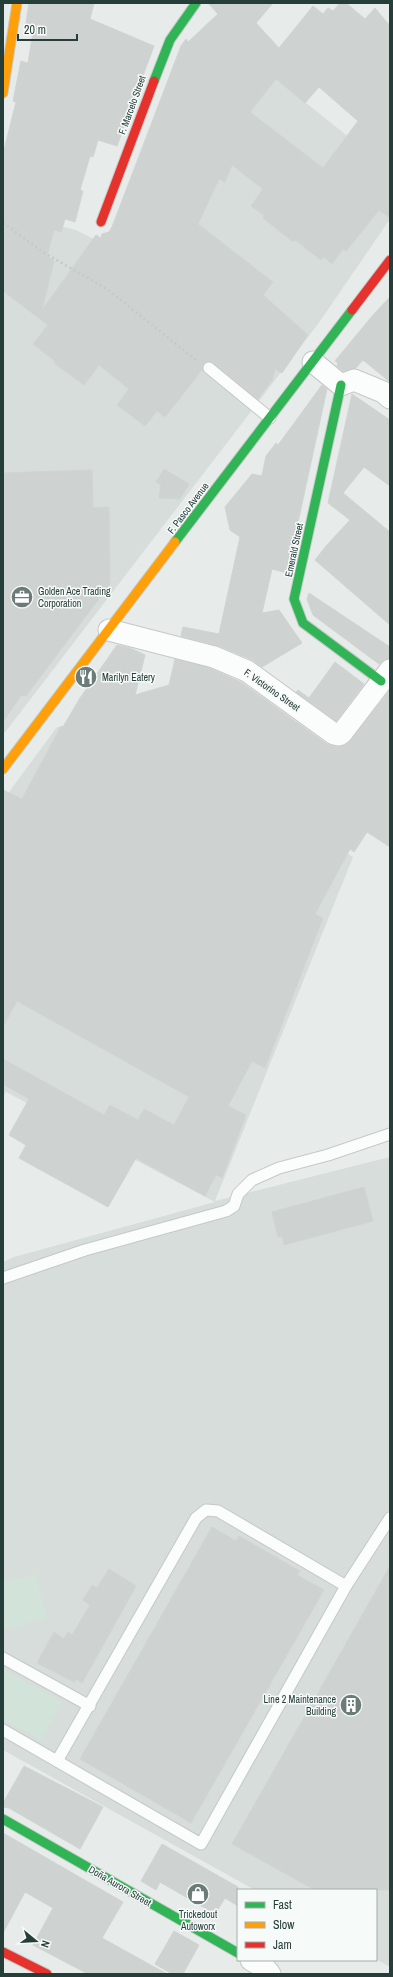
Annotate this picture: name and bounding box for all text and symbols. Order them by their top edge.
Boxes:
scale bar [18,16,77,42]
text: 20 m [24,22,46,38]
street label: F. Marcelo Street [115,73,149,136]
street label: F. Pasco Avenue [164,479,212,536]
street label: Emerald Street [282,521,306,578]
office icon: Golden Ace Trading Corporation [9,584,35,610]
place label: Golden Ace Trading Corporation [38,585,111,610]
restaurant icon: Marilyn Eatery [73,664,99,690]
street label: F. Victorino Street [241,666,303,715]
place label: Marilyn Eatery [102,671,156,684]
building icon: Line 2 Maintenance Building [338,1692,364,1718]
place label: Line 2 Maintenance Building [264,1693,336,1718]
street label: Doña Aurora Street [86,1863,154,1910]
shop icon: Trickedout Autoworx [185,1881,211,1907]
legend [237,1889,377,1961]
text: Fast [273,1897,292,1913]
place label: Trickedout Autoworx [179,1908,218,1933]
text: Slow [273,1917,295,1933]
north arrow [16,1921,56,1961]
text: Jam [273,1937,292,1953]
text: N [38,1939,53,1949]

